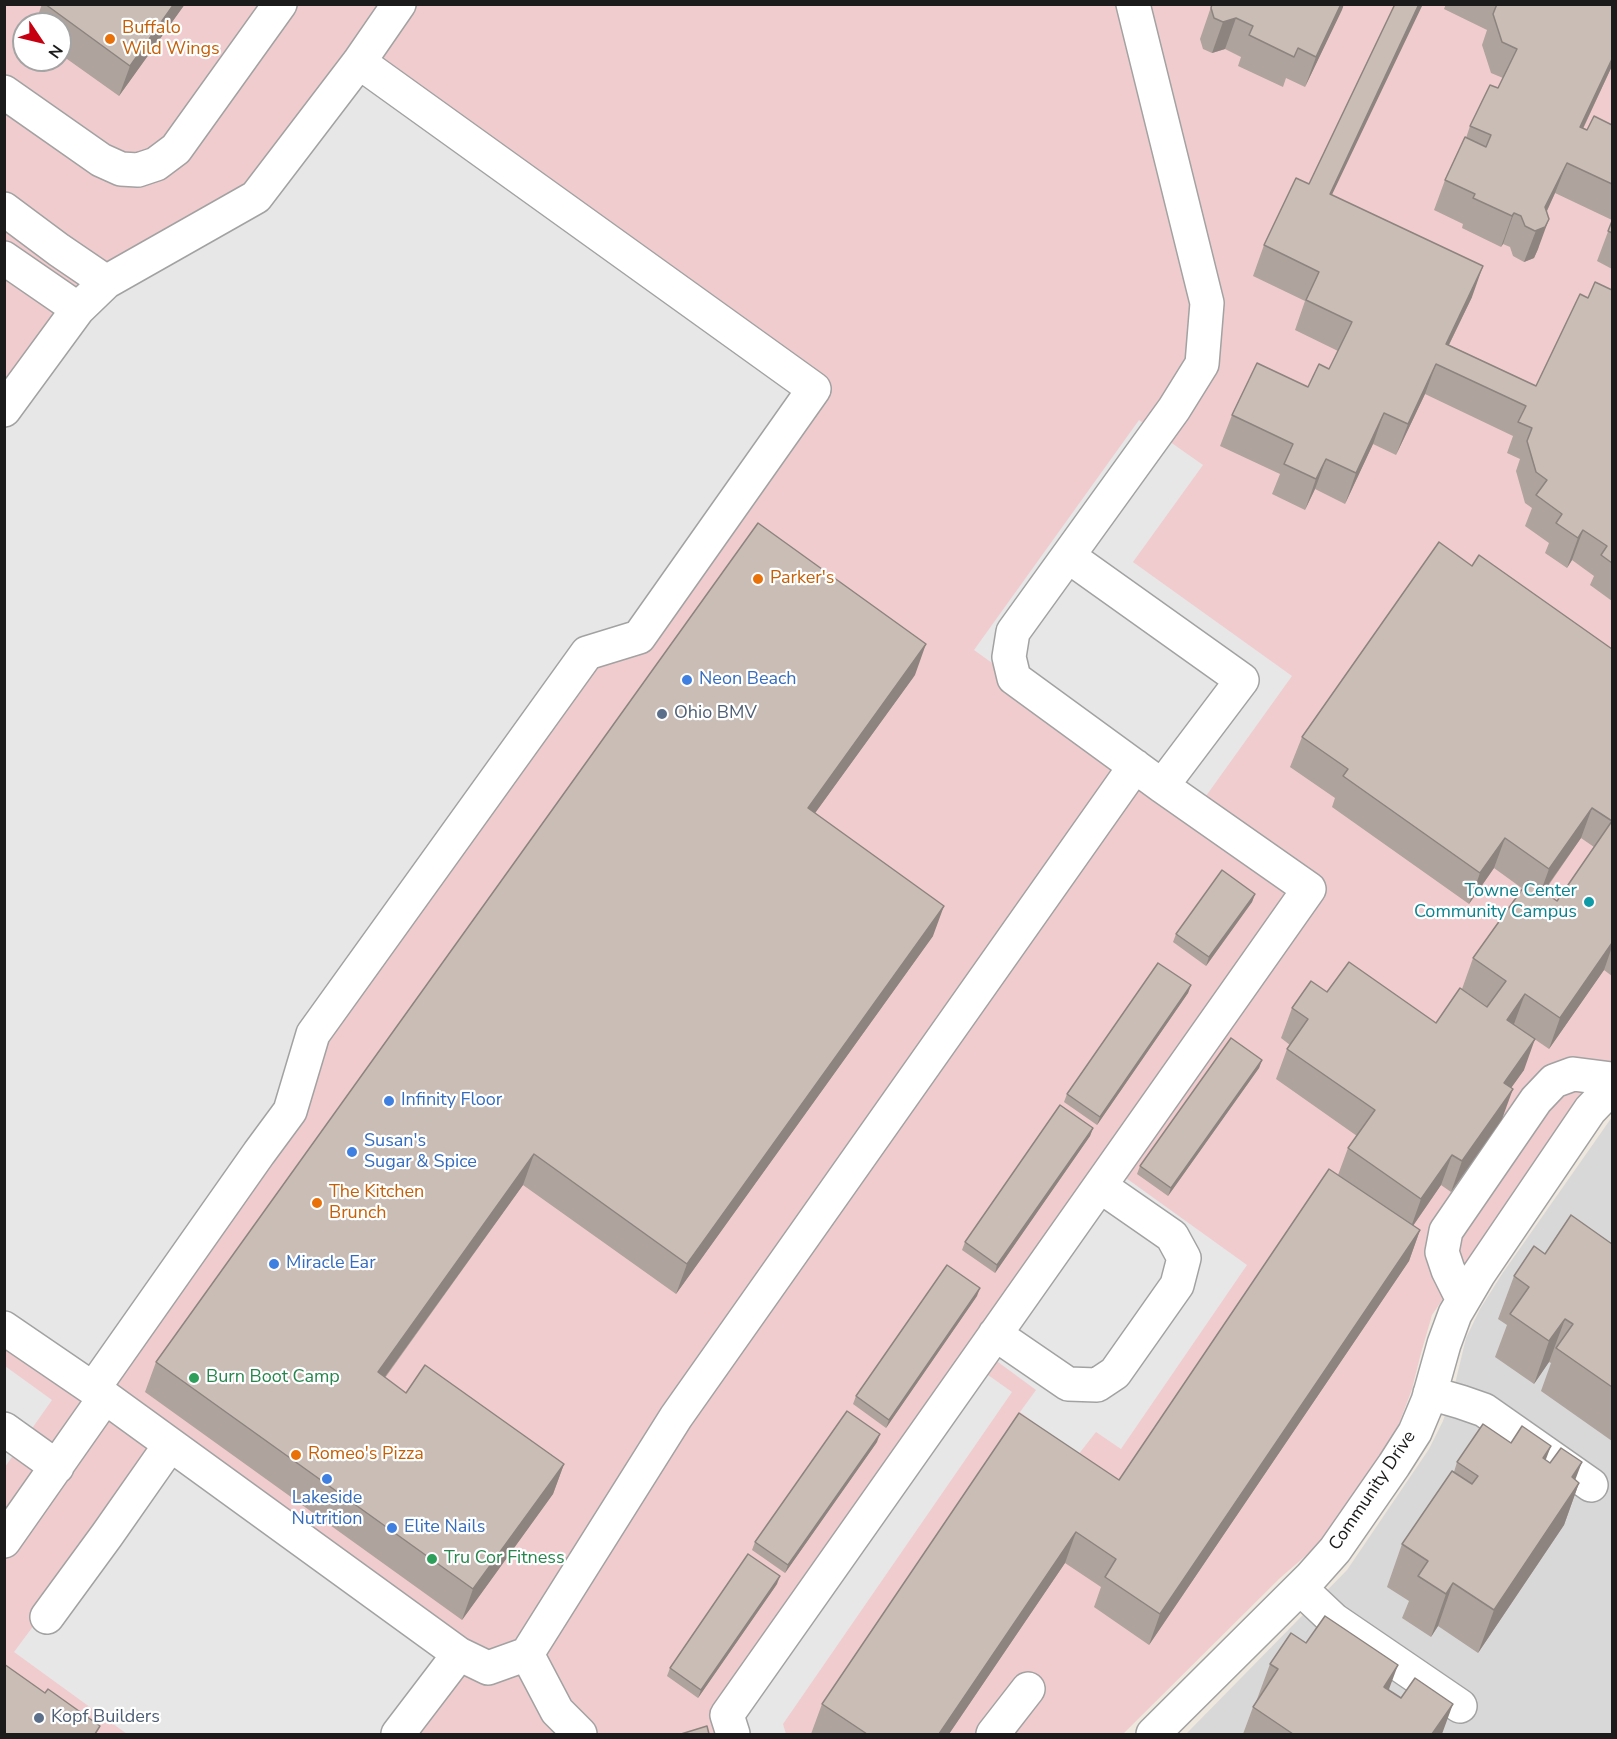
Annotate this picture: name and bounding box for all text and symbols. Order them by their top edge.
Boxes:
north arrow [12,12,72,72]
place label: Buffalo Wild Wings [122,18,220,60]
marker: Buffalo Wild Wings [103,32,117,46]
text: N [43,40,68,62]
place label: Parker's [770,568,834,590]
marker: Parker's [751,572,765,586]
place label: Neon Beach [699,669,797,691]
marker: Neon Beach [680,673,694,687]
place label: Ohio BMV [674,703,757,725]
marker: Ohio BMV [655,707,669,721]
place label: Towne Center Community Campus [1414,881,1577,924]
marker: Towne Center Community Campus [1582,895,1596,909]
place label: Infinity Floor [401,1090,502,1112]
marker: Infinity Floor [382,1094,396,1108]
place label: Susan's Sugar & Spice [364,1131,477,1174]
marker: Susan's Sugar & Spice [345,1145,359,1159]
place label: The Kitchen Brunch [329,1182,424,1224]
marker: The Kitchen Brunch [310,1196,324,1210]
place label: Miracle Ear [286,1253,376,1275]
marker: Miracle Ear [267,1257,281,1271]
place label: Burn Boot Camp [206,1367,340,1389]
marker: Burn Boot Camp [187,1371,201,1385]
street label: Community Drive [1325,1427,1421,1555]
place label: Romeo's Pizza [308,1444,424,1466]
marker: Romeo's Pizza [289,1448,303,1462]
marker: Lakeside Nutrition [320,1472,334,1486]
place label: Lakeside Nutrition [291,1488,363,1530]
place label: Elite Nails [404,1517,485,1539]
marker: Elite Nails [385,1521,399,1535]
place label: Tru Cor Fitness [444,1548,565,1570]
marker: Tru Cor Fitness [425,1552,439,1566]
place label: Kopf Builders [51,1707,160,1729]
marker: Kopf Builders [32,1711,46,1725]

